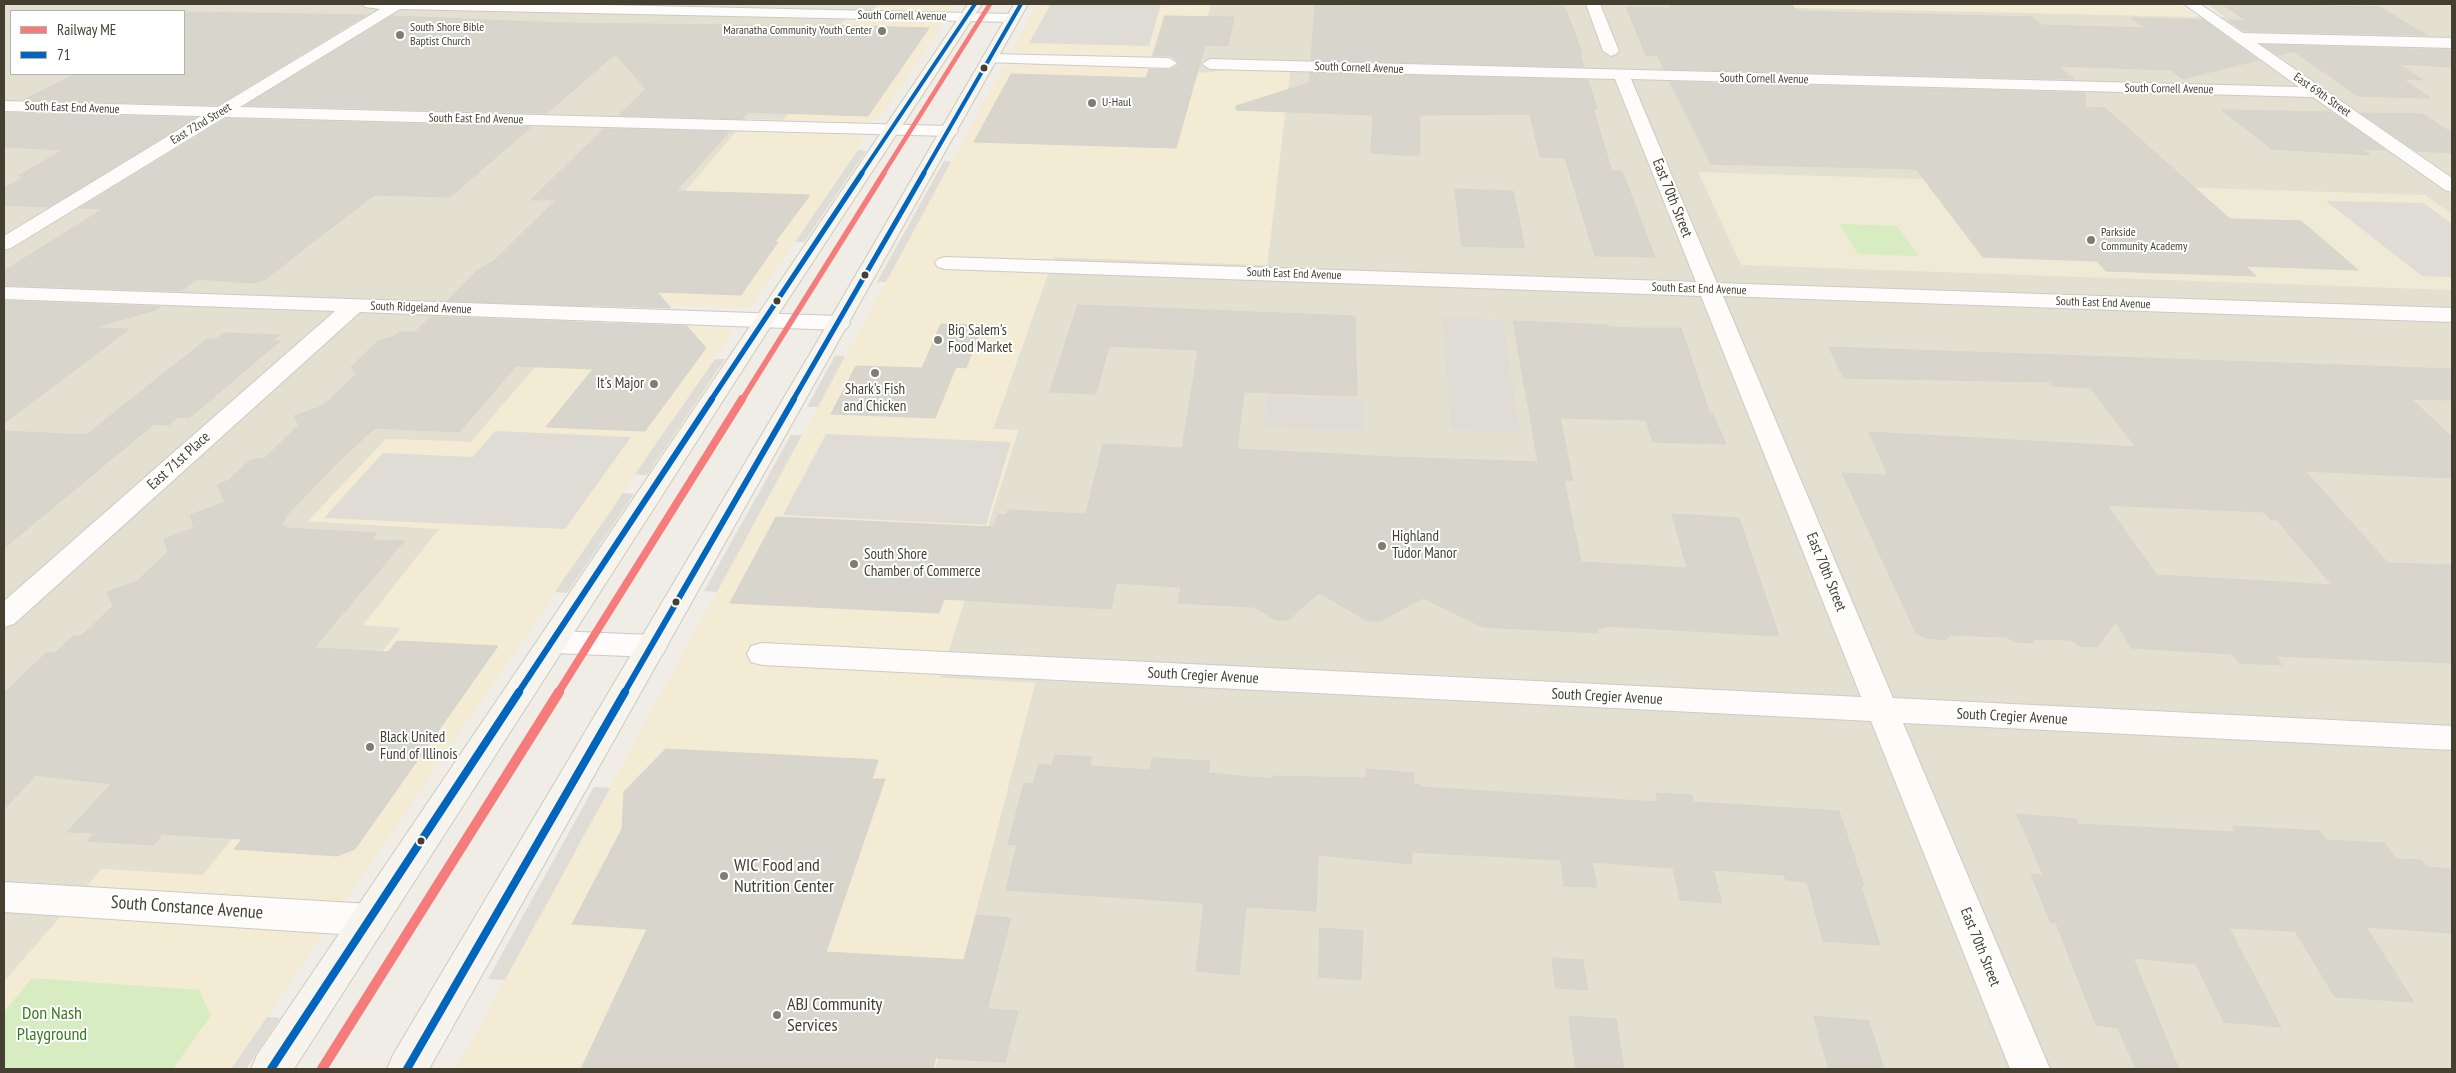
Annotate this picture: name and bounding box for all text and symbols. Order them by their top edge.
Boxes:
street label: South Cornell Avenue [857,8,947,24]
legend [10,10,185,75]
text: Railway ME [57,20,116,39]
place label: South Shore Bible Baptist Church [410,21,484,49]
place label: Maranatha Community Youth Center [723,24,872,38]
marker: Maranatha Community Youth Center [876,25,888,37]
marker: South Shore Bible Baptist Church [394,29,406,41]
text: 71 [57,45,71,64]
street label: South Cornell Avenue [1314,59,1404,77]
unlabelled marker [979,63,989,73]
street label: East 69th Street [2291,70,2353,120]
street label: South Cornell Avenue [1719,71,1809,87]
street label: South Cornell Avenue [2124,81,2214,97]
place label: U-Haul [1102,96,1131,110]
marker: U-Haul [1086,97,1098,109]
street label: South East End Avenue [24,99,120,117]
street label: East 72nd Street [168,100,234,148]
street label: South East End Avenue [428,111,524,127]
street label: East 70th Street [1648,156,1696,240]
place label: Parkside Community Academy [2101,226,2187,254]
marker: Parkside Community Academy [2085,234,2097,246]
street label: South East End Avenue [1246,265,1342,283]
unlabelled marker [860,270,870,280]
street label: South East End Avenue [1651,280,1747,298]
street label: South East End Avenue [2055,294,2151,312]
unlabelled marker [772,296,782,306]
street label: South Ridgeland Avenue [370,299,472,317]
place label: Big Salem's Food Market [948,322,1012,357]
marker: Big Salem's Food Market [932,334,944,346]
marker: Shark's Fish and Chicken [869,367,881,379]
place label: It's Major [597,375,644,393]
marker: It's Major [648,378,660,390]
place label: Shark's Fish and Chicken [844,381,906,416]
street label: East 71st Place [144,428,214,494]
place label: Highland Tudor Manor [1392,528,1457,563]
street label: East 70th Street [1802,530,1850,614]
marker: Highland Tudor Manor [1376,540,1388,552]
place label: South Shore Chamber of Commerce [864,546,981,581]
marker: South Shore Chamber of Commerce [848,558,860,570]
unlabelled marker [671,597,681,607]
street label: South Cregier Avenue [1147,664,1259,688]
street label: South Cregier Avenue [1551,685,1663,709]
street label: South Cregier Avenue [1956,705,2068,729]
place label: Black United Fund of Illinois [380,729,457,764]
marker: Black United Fund of Illinois [364,741,376,753]
unlabelled marker [416,836,426,846]
place label: WIC Food and Nutrition Center [734,855,834,898]
marker: WIC Food and Nutrition Center [718,870,730,882]
street label: South Constance Avenue [110,892,264,924]
street label: East 70th Street [1956,905,2004,989]
place label: ABJ Community Services [787,994,882,1036]
park label: Don Nash Playground [17,1003,87,1046]
marker: ABJ Community Services [771,1009,783,1021]

